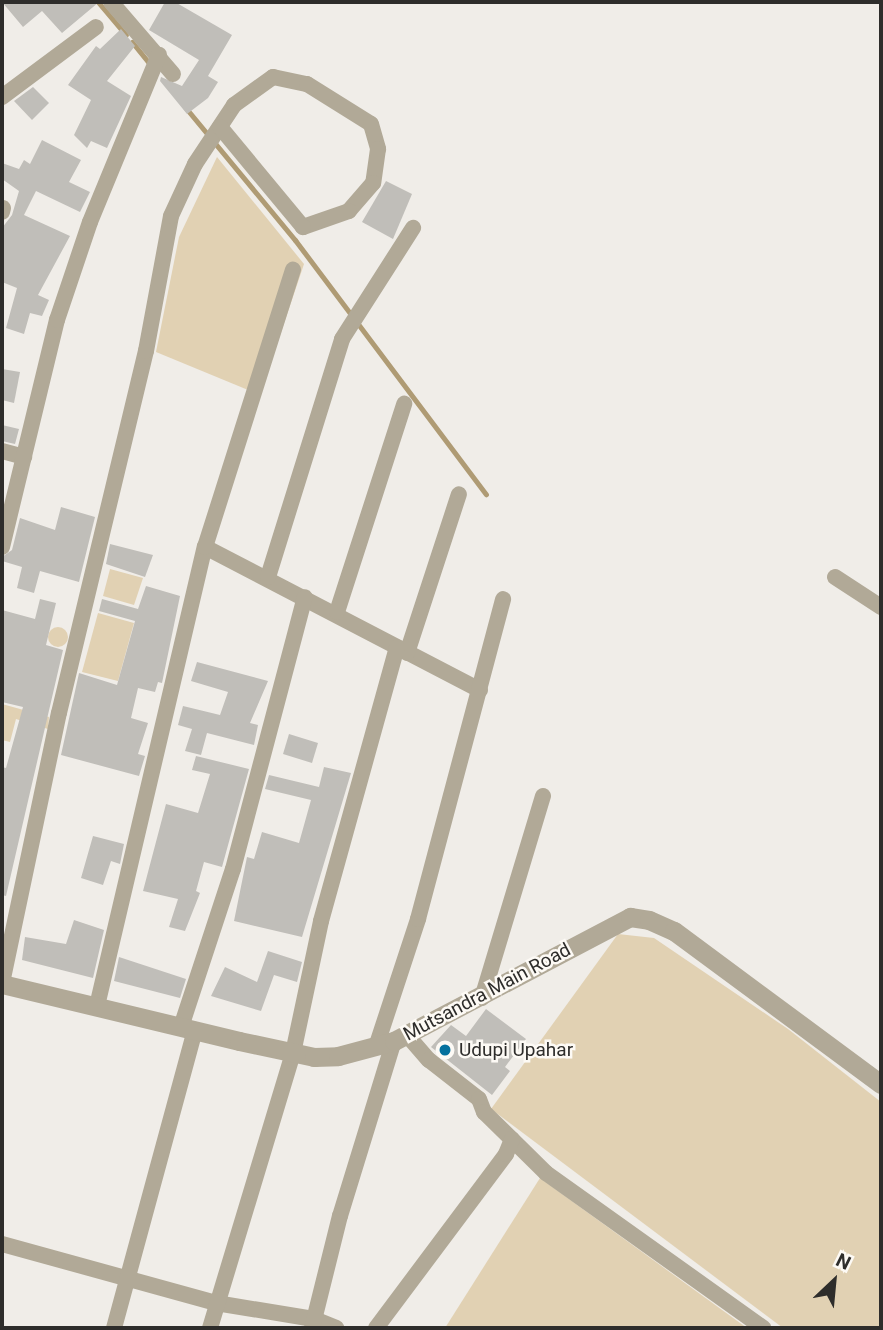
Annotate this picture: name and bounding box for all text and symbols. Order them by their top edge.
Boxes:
street label: Mutsandra Main Road [399,938,575,1046]
place label: Udupi Upahar [459,1039,573,1061]
marker: Udupi Upahar [437,1042,453,1058]
north arrow [799,1246,869,1316]
text: N [832,1248,854,1275]

